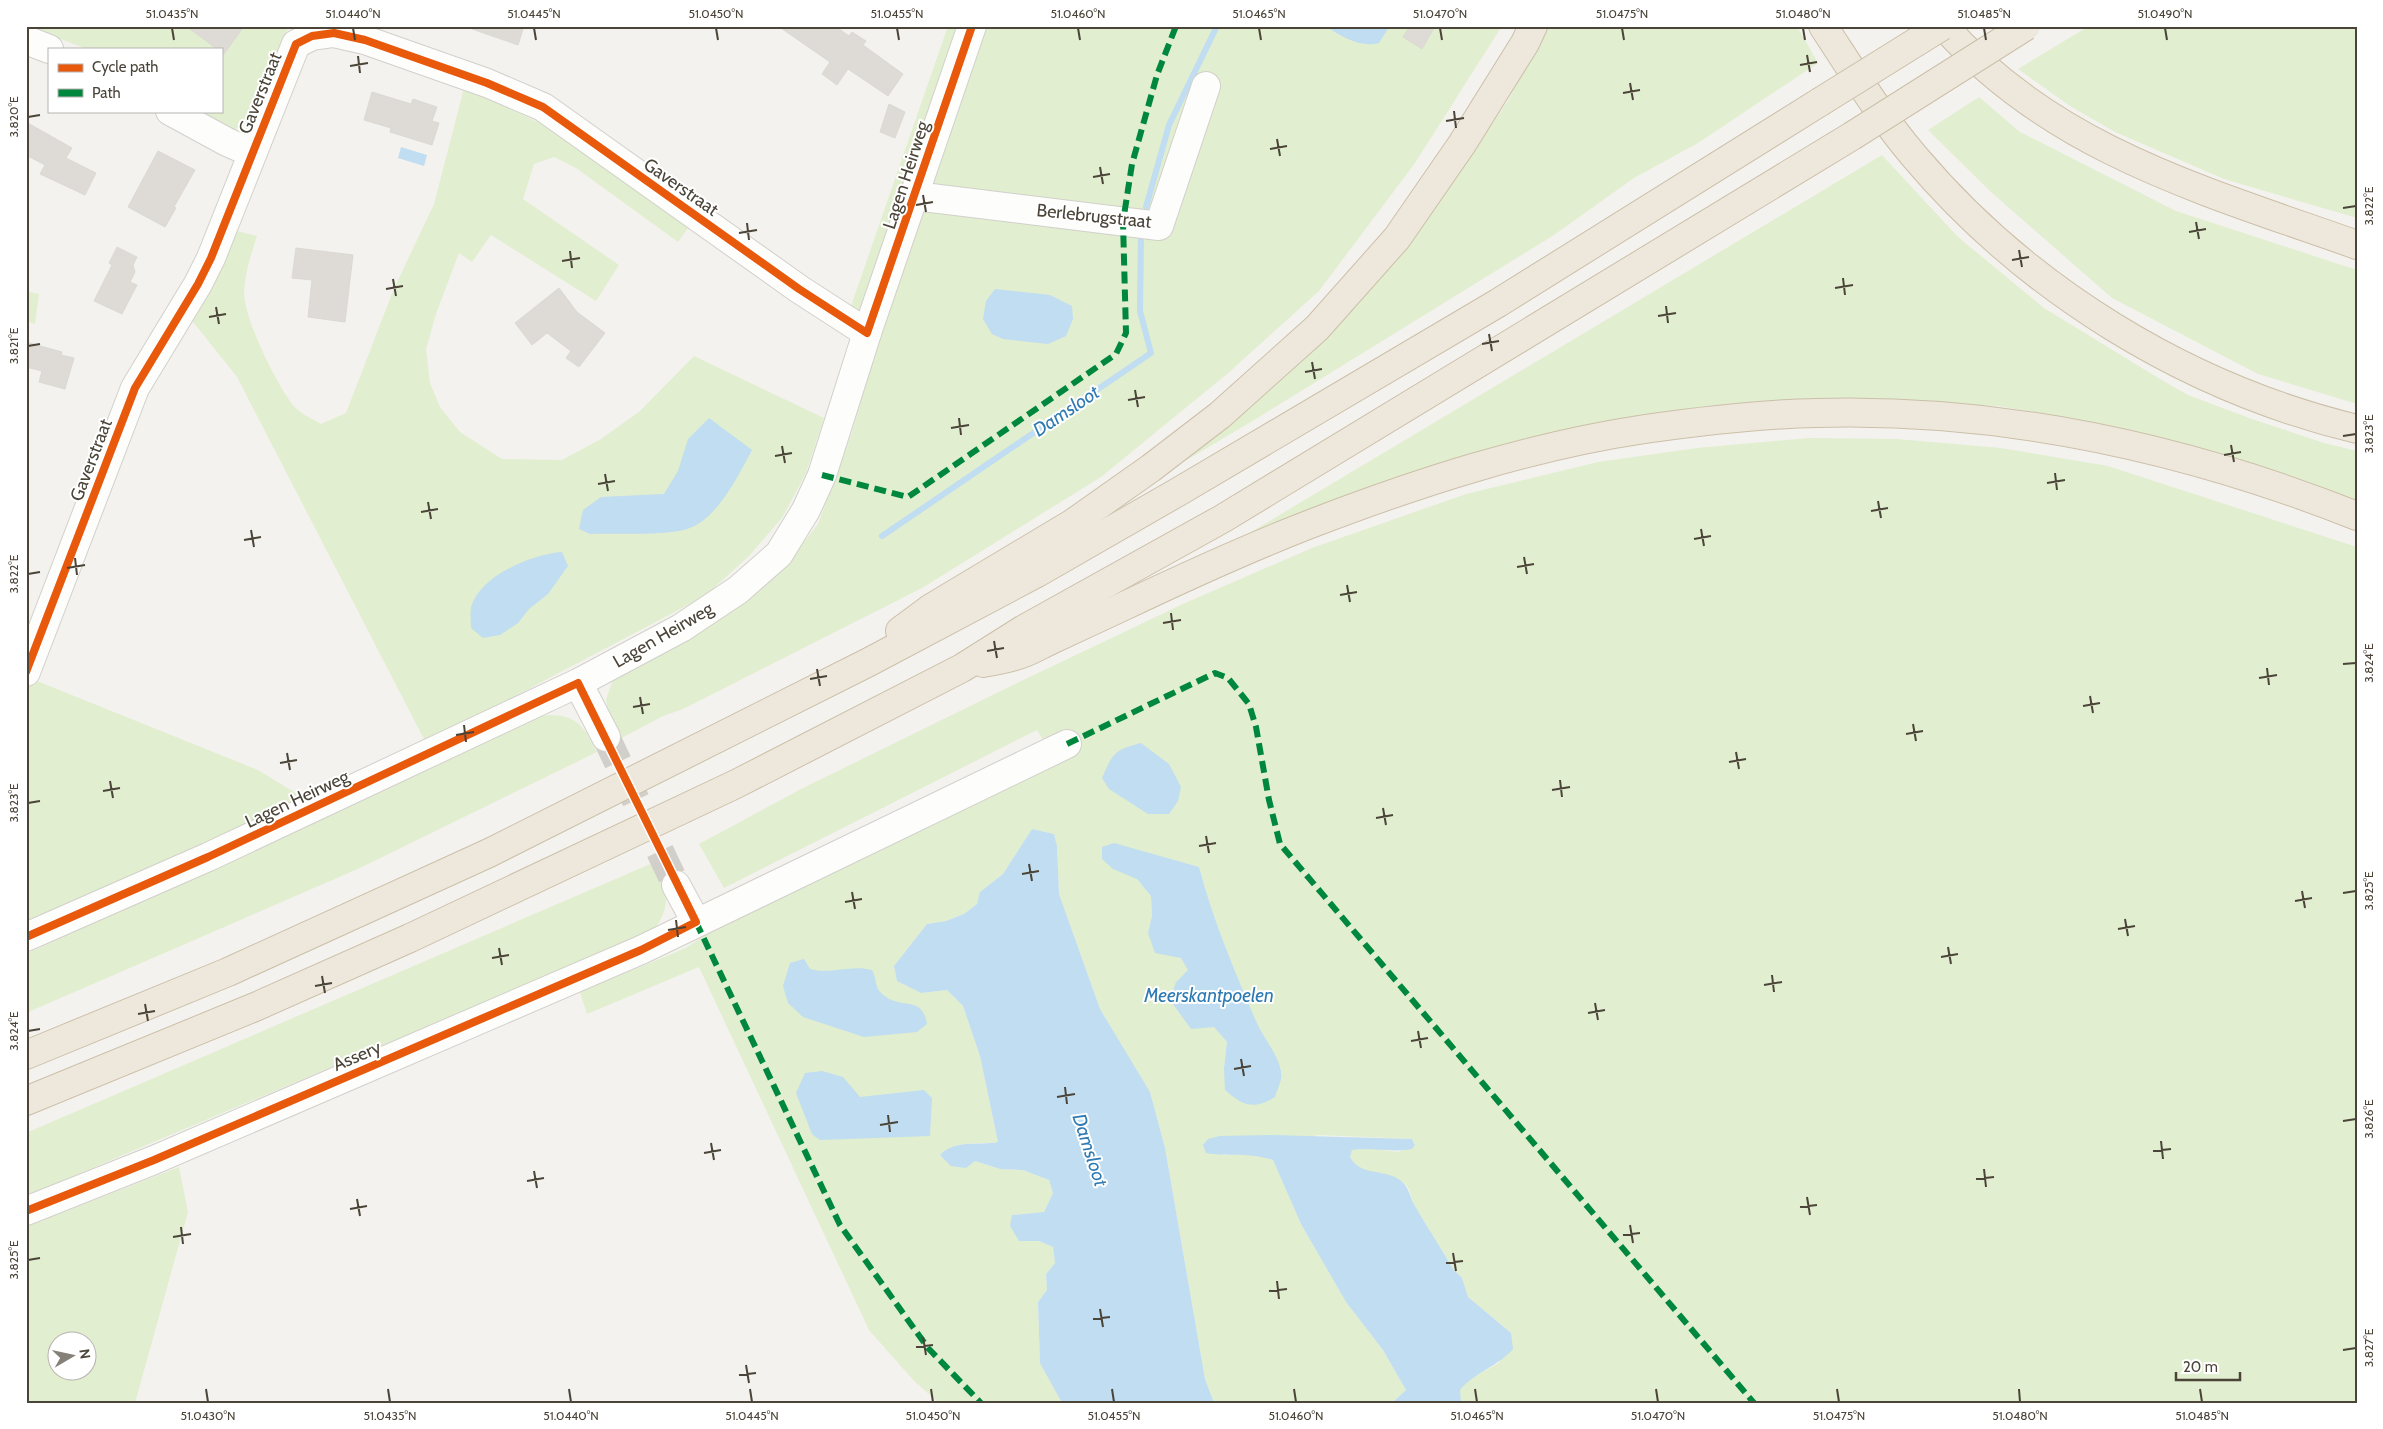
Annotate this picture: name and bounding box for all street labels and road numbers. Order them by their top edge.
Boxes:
street label: Gaverstraat [234,49,286,137]
street label: Lagen Heirweg [878,117,934,232]
street label: Gaverstraat [639,153,723,221]
street label: Berlebrugstraat [1035,199,1153,233]
street label: Gaverstraat [65,416,117,504]
street label: Lagen Heirweg [609,597,718,673]
street label: Lagen Heirweg [241,765,353,833]
street label: Assery [330,1036,384,1076]

